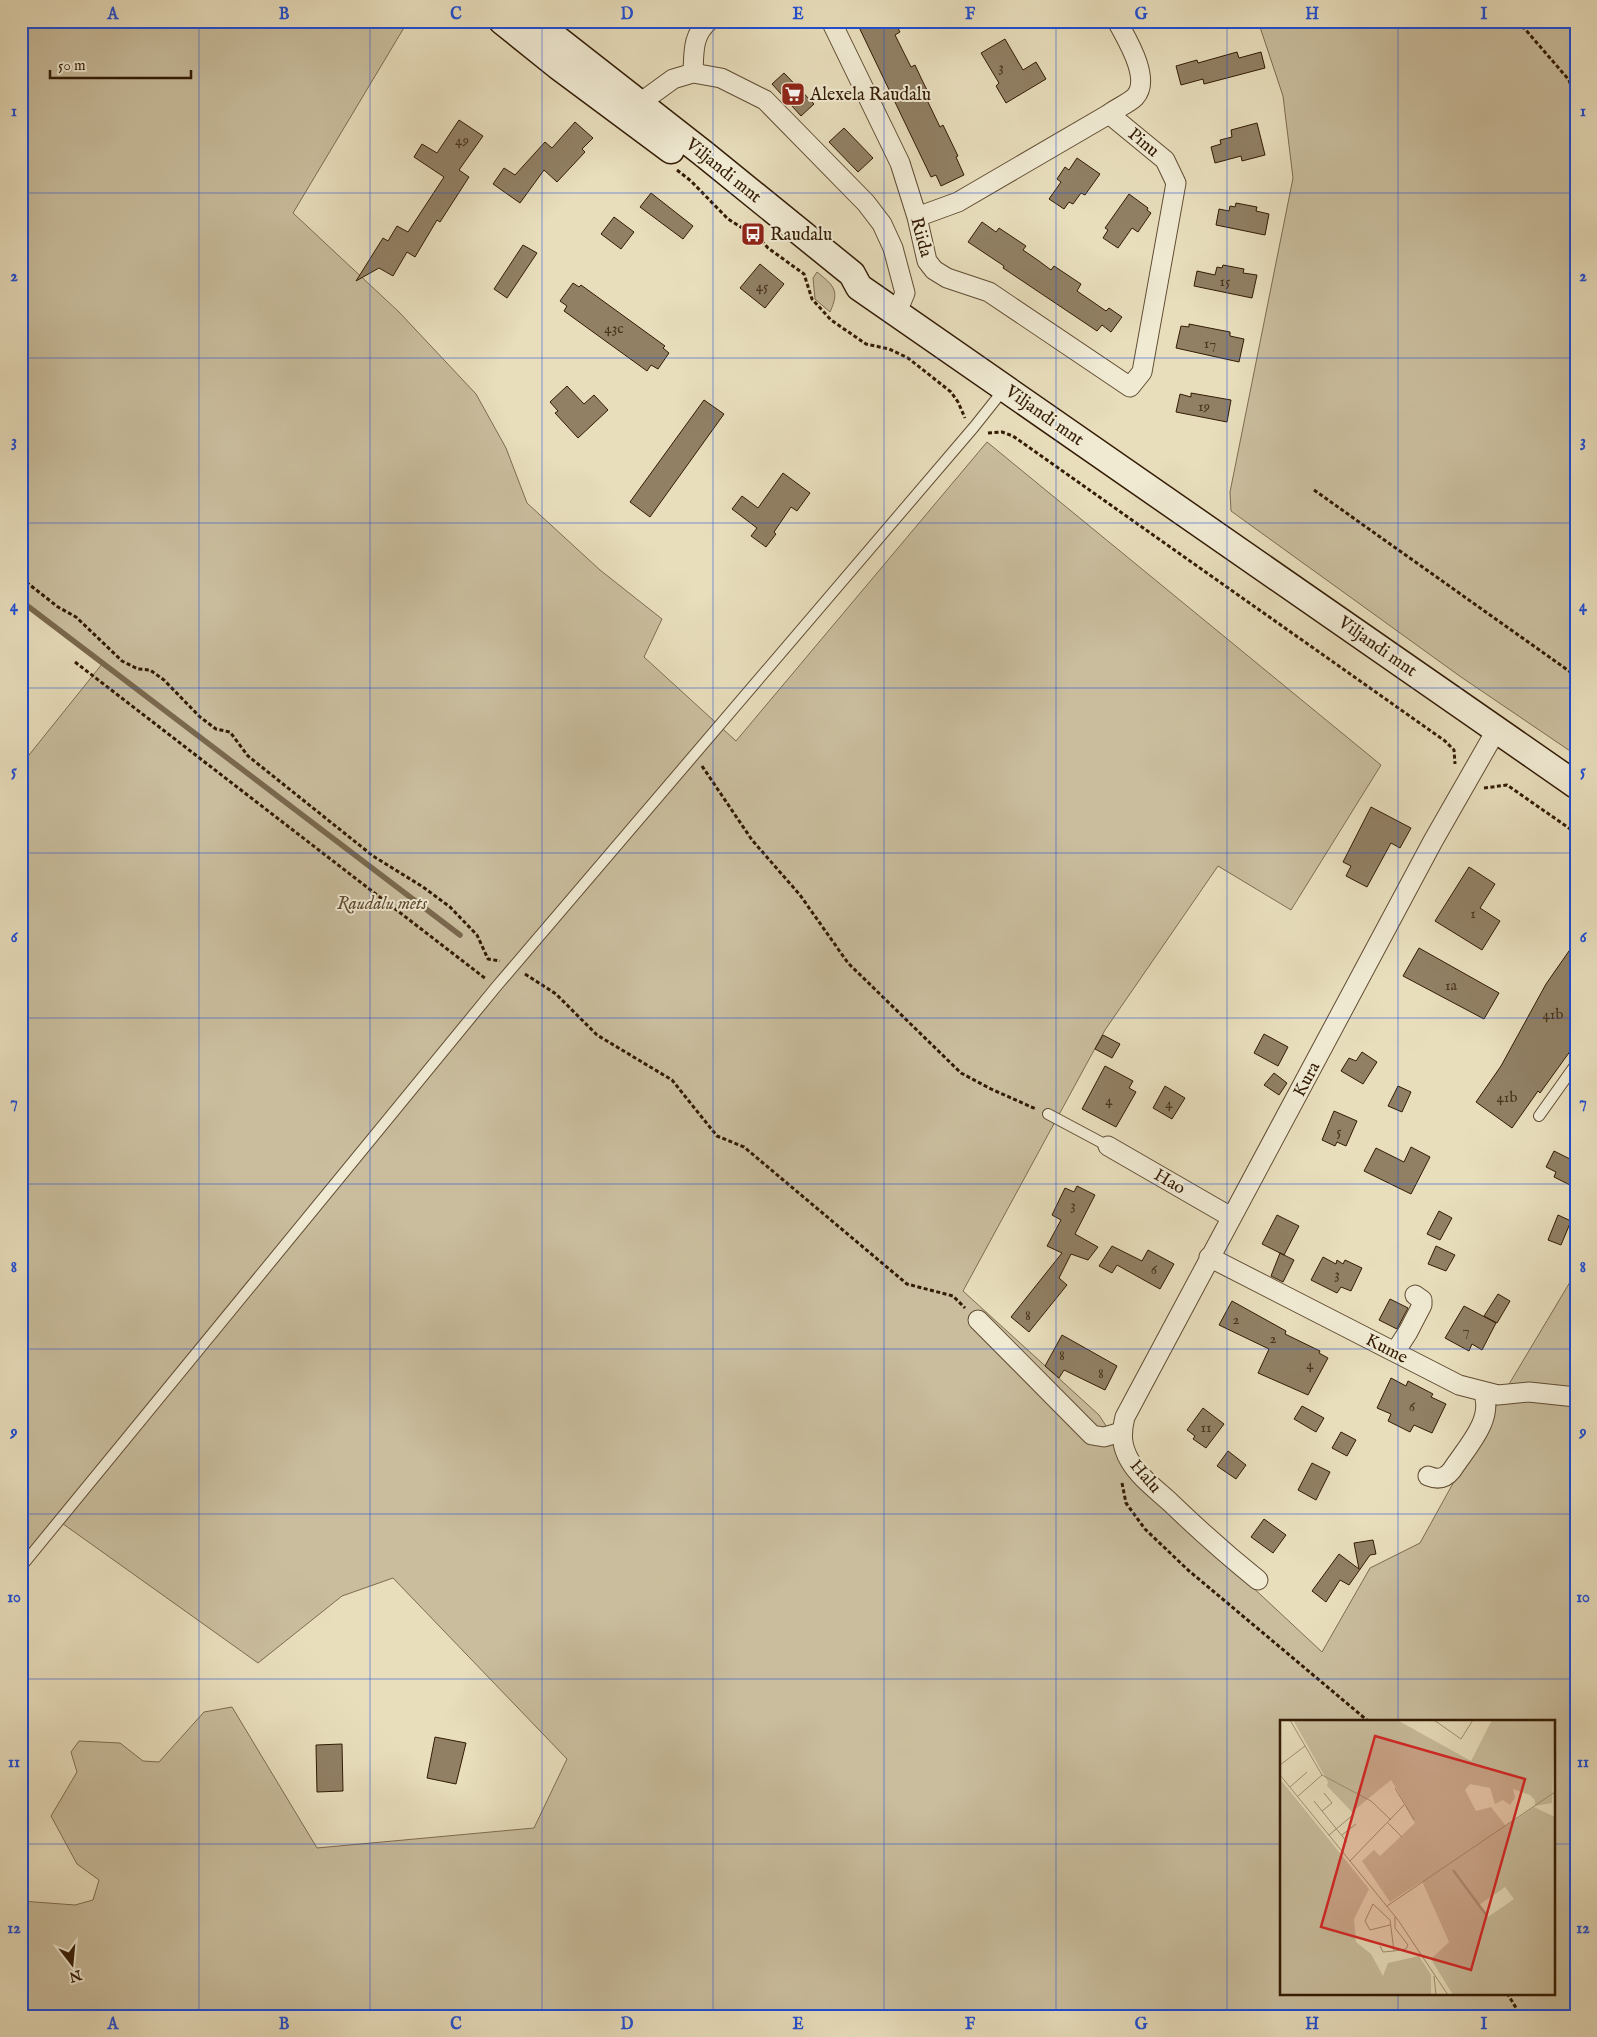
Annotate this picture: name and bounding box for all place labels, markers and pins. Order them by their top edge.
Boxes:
supermarket icon: Alexela Raudalu [780,81,806,107]
place label: Alexela Raudalu [809,84,931,107]
bus stop icon: Raudalu [740,221,766,247]
place label: Raudalu [770,224,832,247]

